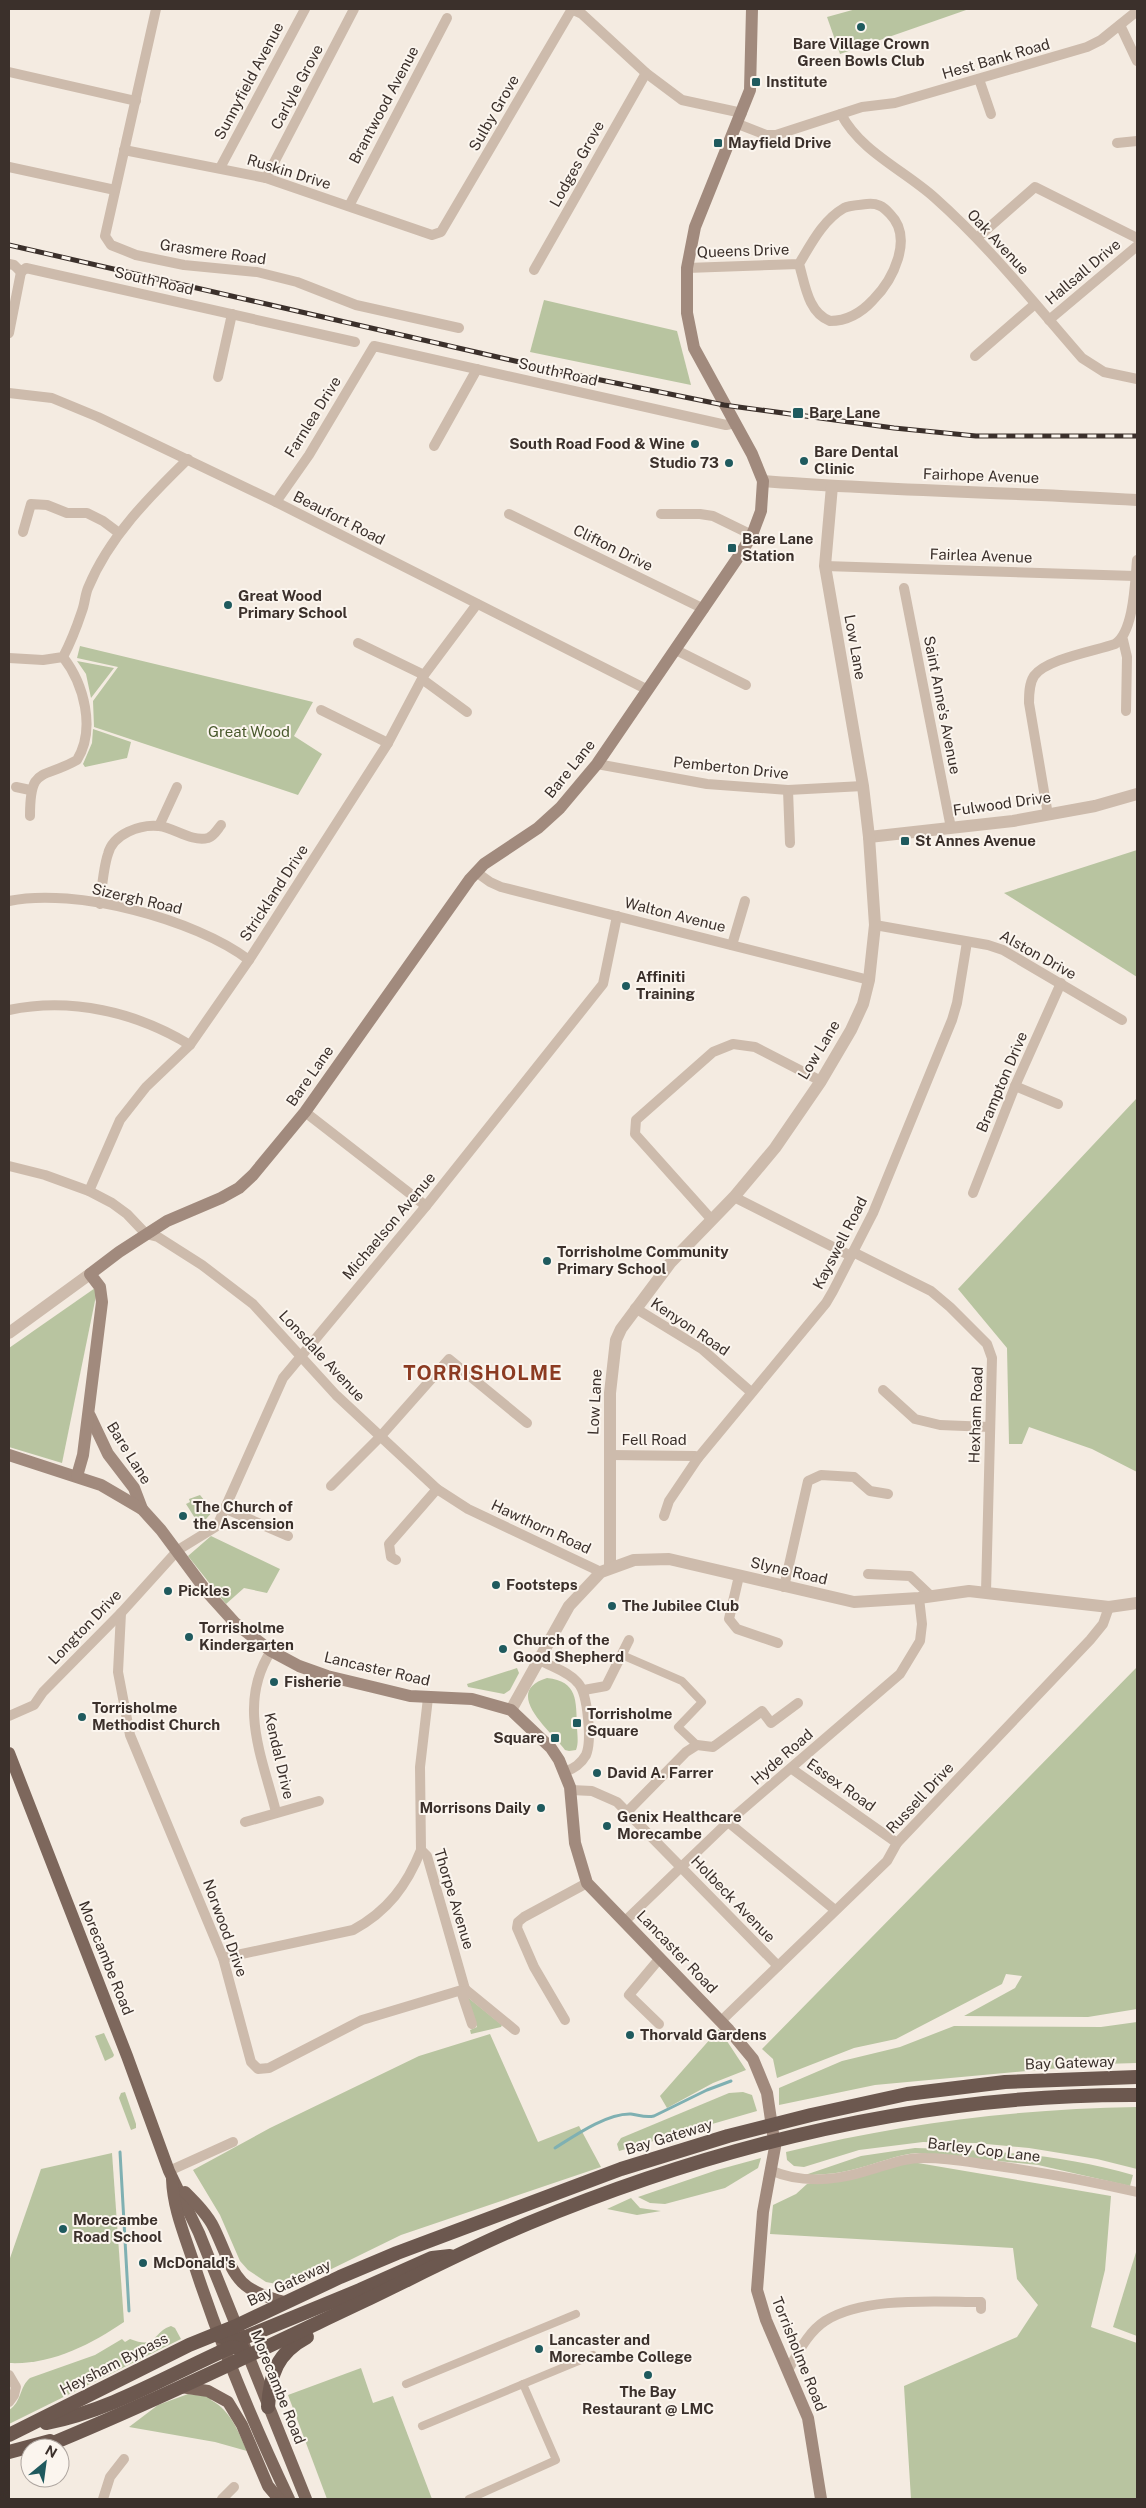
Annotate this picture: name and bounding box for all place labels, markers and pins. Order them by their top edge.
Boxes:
marker: Bare Village Crown Green Bowls Club [855,21,867,33]
place label: Bare Village Crown Green Bowls Club [793,35,929,69]
place label: Institute [766,73,827,90]
marker: Institute [750,76,762,88]
place label: Mayfield Drive [728,134,832,151]
marker: Mayfield Drive [712,137,724,149]
place label: Bare Lane [809,404,881,421]
marker: Bare Lane [791,406,805,420]
place label: South Road Food & Wine [509,435,685,452]
marker: South Road Food & Wine [689,438,701,450]
place label: Bare Dental Clinic [814,443,899,477]
place label: Studio 73 [649,454,719,471]
marker: Bare Dental Clinic [798,455,810,467]
marker: Studio 73 [723,457,735,469]
place label: Bare Lane Station [742,530,814,564]
marker: Bare Lane Station [726,542,738,554]
place label: Great Wood Primary School [238,587,348,621]
marker: Great Wood Primary School [222,599,234,611]
place label: St Annes Avenue [915,832,1036,849]
marker: St Annes Avenue [899,835,911,847]
place label: Affiniti Training [636,968,695,1002]
marker: Affiniti Training [620,980,632,992]
place label: Torrisholme Community Primary School [557,1243,729,1277]
marker: Torrisholme Community Primary School [541,1255,553,1267]
place label: The Church of the Ascension [193,1498,294,1532]
marker: The Church of the Ascension [177,1510,189,1522]
place label: Footsteps [506,1576,578,1593]
marker: Footsteps [490,1579,502,1591]
place label: Pickles [178,1582,230,1599]
marker: Pickles [162,1585,174,1597]
place label: The Jubilee Club [622,1597,739,1614]
marker: The Jubilee Club [606,1600,618,1612]
place label: Torrisholme Kindergarten [199,1619,294,1653]
marker: Torrisholme Kindergarten [183,1631,195,1643]
place label: Church of the Good Shepherd [513,1631,624,1665]
marker: Church of the Good Shepherd [497,1643,509,1655]
place label: Fisherie [284,1673,341,1690]
marker: Fisherie [268,1676,280,1688]
place label: Torrisholme Methodist Church [92,1699,220,1733]
place label: Torrisholme Square [587,1705,672,1739]
marker: Torrisholme Methodist Church [76,1711,88,1723]
marker: Torrisholme Square [571,1717,583,1729]
place label: Square [493,1729,545,1746]
marker: Square [549,1732,561,1744]
place label: David A. Farrer [607,1764,713,1781]
marker: David A. Farrer [591,1767,603,1779]
place label: Morrisons Daily [420,1799,532,1816]
marker: Morrisons Daily [535,1802,547,1814]
place label: Genix Healthcare Morecambe [617,1808,742,1842]
marker: Genix Healthcare Morecambe [601,1820,613,1832]
place label: Thorvald Gardens [640,2026,767,2043]
marker: Thorvald Gardens [624,2029,636,2041]
place label: Morecambe Road School [73,2211,162,2245]
marker: Morecambe Road School [57,2223,69,2235]
place label: McDonald's [153,2254,236,2271]
marker: McDonald's [137,2257,149,2269]
place label: Lancaster and Morecambe College [549,2331,692,2365]
marker: Lancaster and Morecambe College [533,2343,545,2355]
marker: The Bay Restaurant @ LMC [642,2369,654,2381]
place label: The Bay Restaurant @ LMC [582,2383,714,2417]

